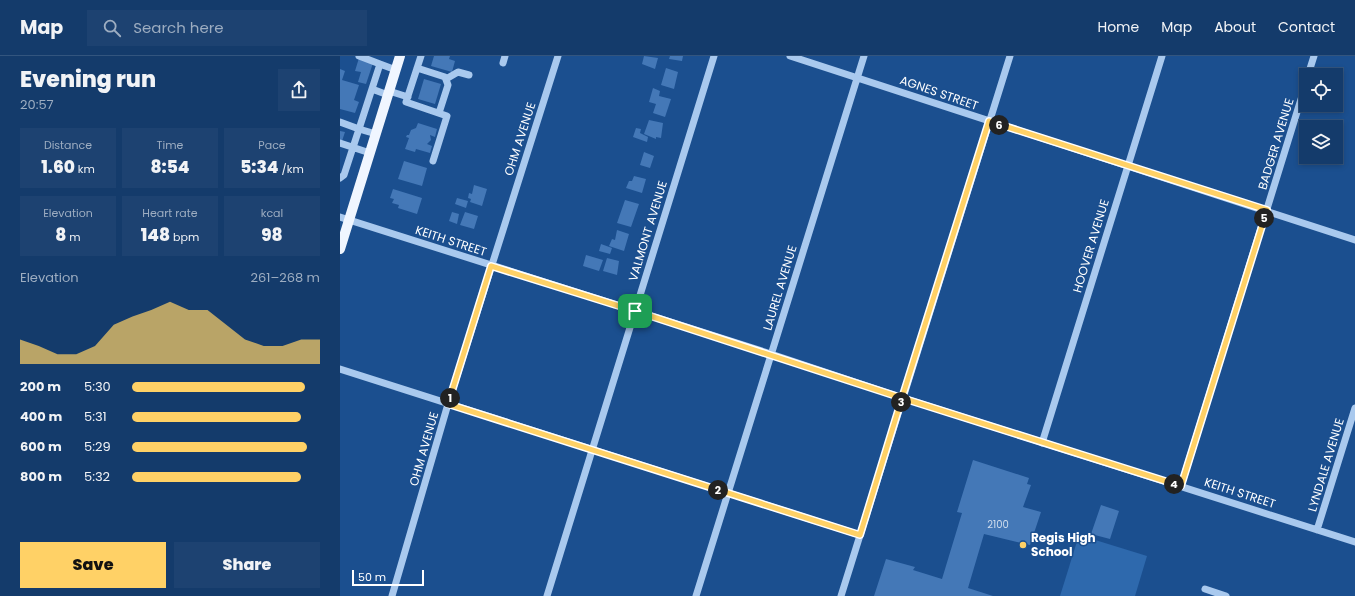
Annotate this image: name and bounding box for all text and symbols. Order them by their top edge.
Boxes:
search box [87,10,367,46]
text: Map [20,14,63,41]
icon: search [101,17,123,39]
text: Search here [133,17,224,38]
text: Home [1097,17,1139,37]
text: Map [1161,17,1192,37]
text: About [1214,17,1256,37]
text: Contact [1278,17,1335,37]
text: Evening run [20,64,156,95]
map controls [1299,68,1343,164]
button: locate [1299,68,1343,112]
button: share [278,69,320,111]
street label: AGNES STREET [898,71,981,114]
text: 20:57 [20,95,54,114]
street label: BADGER AVENUE [1254,96,1298,192]
street label: OHM AVENUE [500,100,539,178]
pin: 6 [989,115,1009,135]
text: 6 [995,117,1003,133]
button: layers [1299,120,1343,164]
text: Distance [44,137,92,153]
text: Time [157,137,183,153]
text: Pace [258,137,286,153]
text: 1.60 [41,155,75,179]
text: 8:54 [150,155,190,179]
text: 5:34 [240,155,279,179]
text: km [75,161,95,177]
text: /km [279,161,304,177]
street label: VALMONT AVENUE [624,178,671,283]
street label: HOOVER AVENUE [1068,197,1113,295]
text: Elevation [43,205,93,221]
text: Heart rate [142,205,198,221]
text: kcal [261,205,283,221]
pin: 5 [1254,208,1274,228]
text: 5 [1260,210,1268,226]
street label: KEITH STREET [413,221,489,260]
text: 8 [55,223,66,247]
text: 148 [141,223,170,247]
text: 98 [261,223,283,247]
text: m [66,229,81,245]
text: bpm [170,229,199,245]
street label: LAUREL AVENUE [758,243,801,333]
text: Elevation [20,268,79,287]
text: 261–268 m [251,268,320,287]
pin [618,294,652,328]
icon: arrive [624,300,646,322]
text: 200 m [20,377,61,396]
text: 5:30 [84,377,111,396]
pin: 1 [440,388,460,408]
text: 1 [448,390,452,406]
pin: 3 [891,392,911,412]
text: 3 [898,394,904,410]
text: 400 m [20,407,62,426]
text: 5:31 [84,407,107,426]
street label: OHM AVENUE [405,410,442,488]
street label: LYNDALE AVENUE [1303,416,1348,514]
text: 600 m [20,437,62,456]
text: 5:29 [84,437,111,456]
text: 800 m [20,467,62,486]
text: 5:32 [84,467,110,486]
street label: KEITH STREET [1202,473,1278,512]
pin: 4 [1164,474,1184,494]
text: 4 [1170,476,1178,492]
pin: 2 [708,480,728,500]
text: 2 [715,482,721,498]
house number: 2100 [987,517,1009,532]
place label: Regis High School [1031,529,1096,560]
marker: Regis High School [1018,540,1028,550]
button: Save [20,542,166,588]
button: Share [174,542,320,588]
scale bar [352,568,424,587]
text: 50 m [358,569,386,585]

